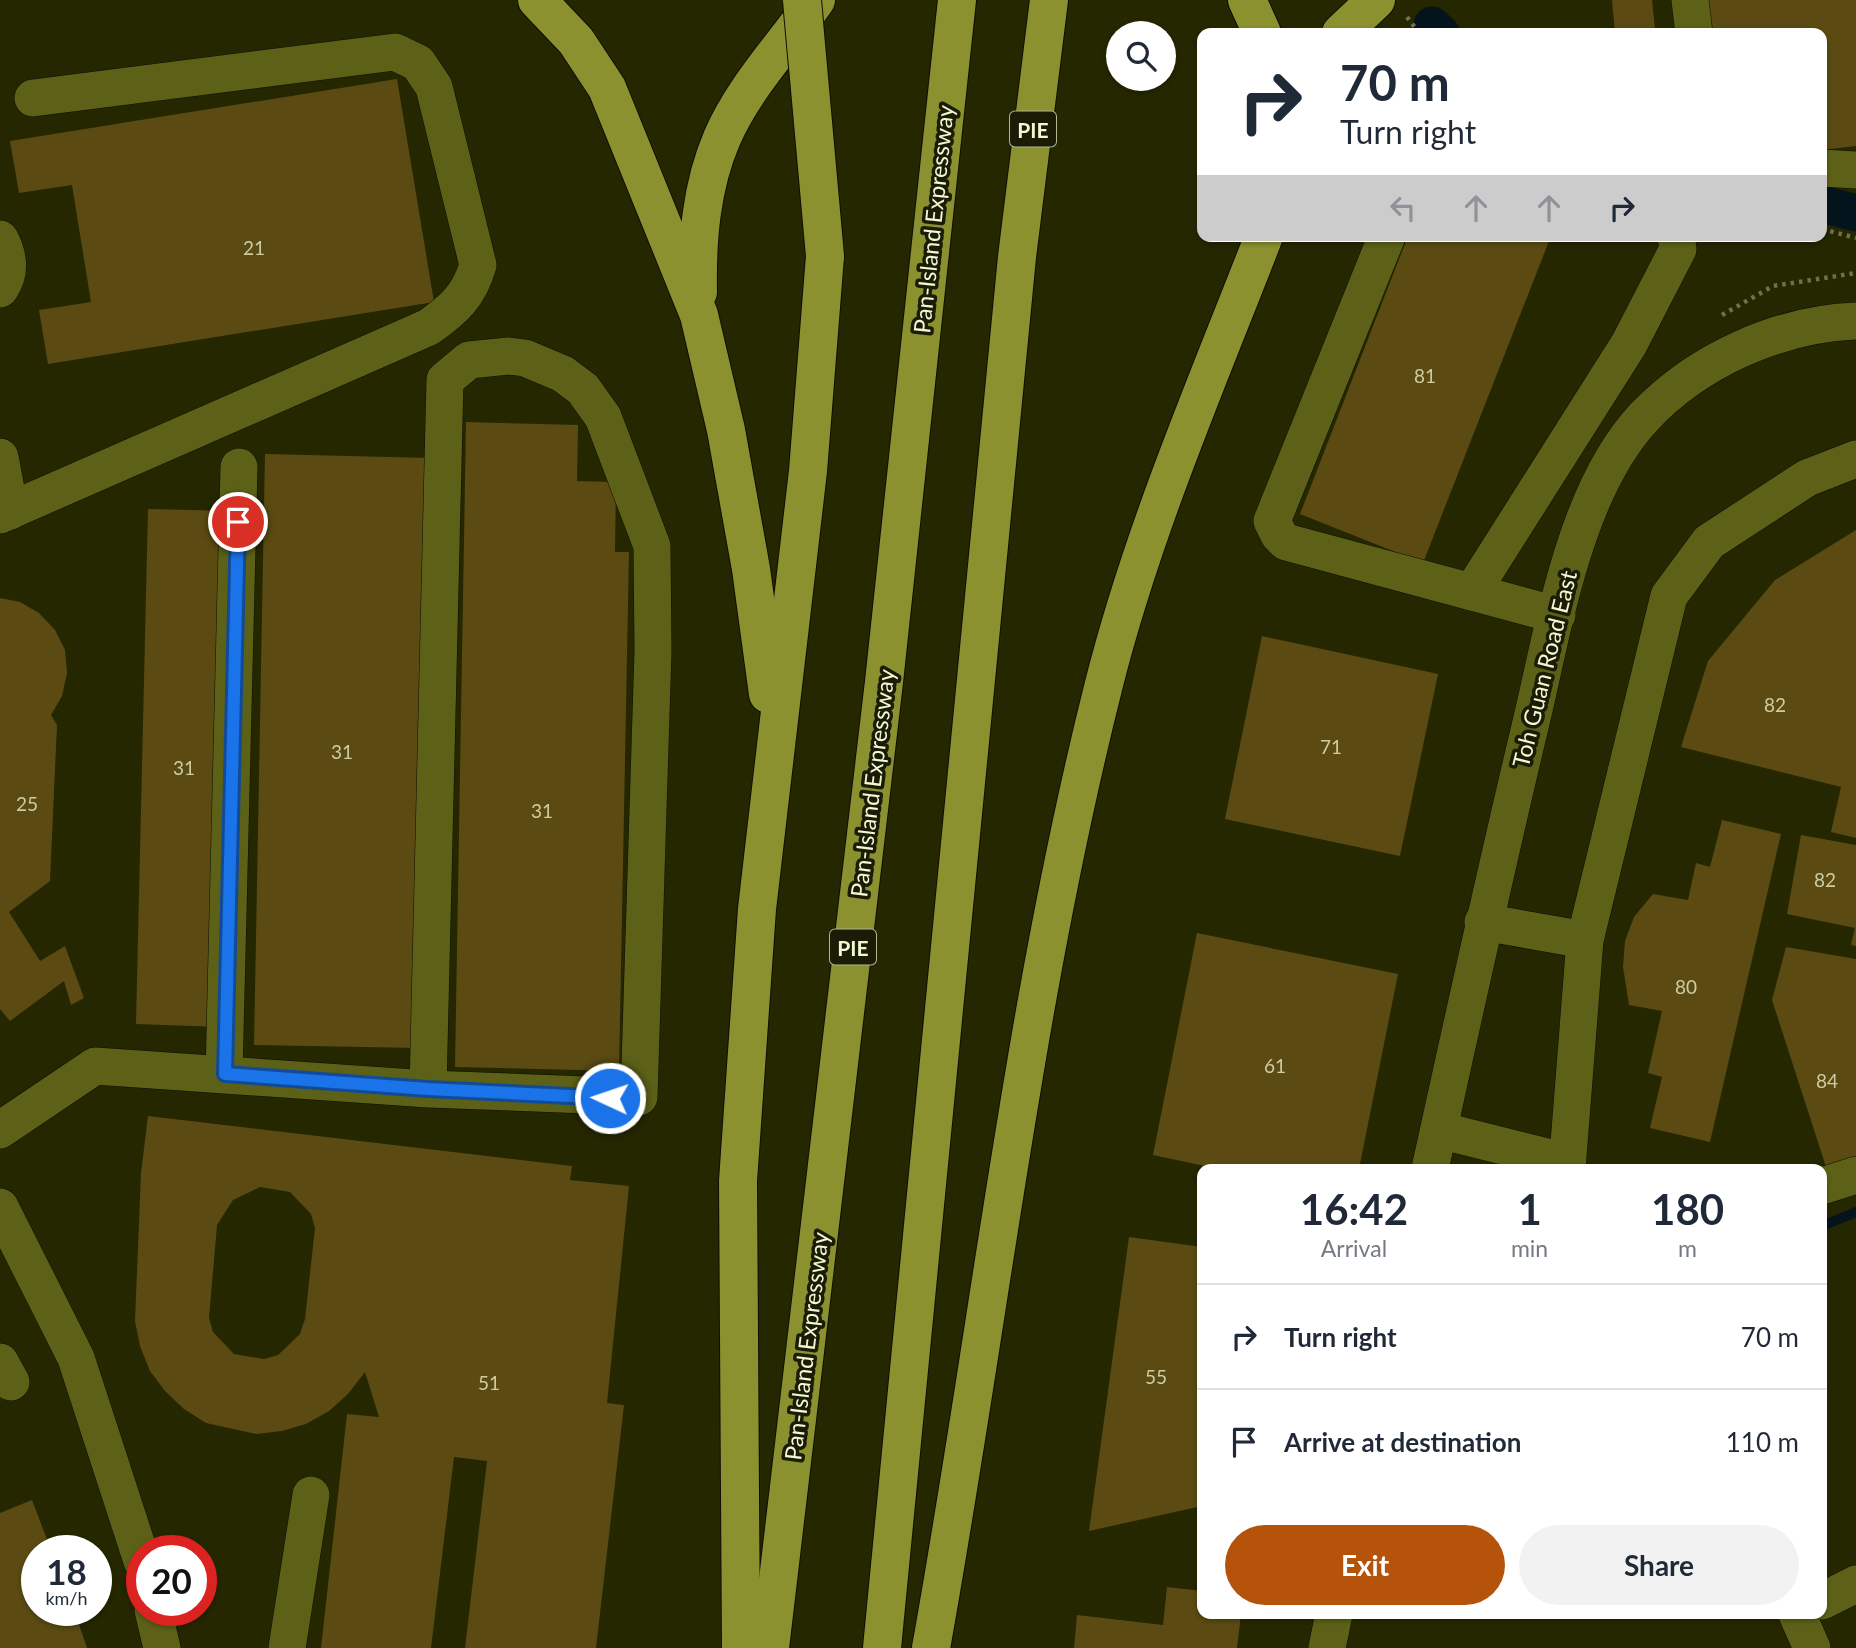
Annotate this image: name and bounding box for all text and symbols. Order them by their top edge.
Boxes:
map controls [1106,21,1176,91]
button: search [1106,21,1176,91]
text: 70 m [1340,53,1450,111]
icon: right [1225,56,1316,147]
street label: Pan-Island Expressway [907,103,959,334]
road number: PIE [1010,111,1056,146]
text: Turn right [1340,112,1476,151]
icon: left [1384,189,1422,227]
icon: ahead [1457,189,1495,227]
icon: ahead [1530,189,1568,227]
icon: right [1603,189,1641,227]
house number: 21 [243,236,265,259]
house number: 81 [1414,364,1436,387]
pin [208,492,268,552]
icon: arrive [219,503,257,541]
street label: Toh Guan Road East [1506,567,1582,770]
street label: Pan-Island Expressway [844,667,900,899]
house number: 82 [1764,693,1786,716]
house number: 71 [1320,735,1342,758]
house number: 31 [331,740,353,763]
house number: 31 [173,756,195,779]
house number: 25 [16,792,38,815]
house number: 31 [531,799,553,822]
house number: 82 [1814,868,1836,891]
road number: PIE [830,930,876,964]
house number: 80 [1675,975,1697,998]
house number: 61 [1264,1054,1286,1077]
position arrow [573,1061,647,1135]
house number: 84 [1816,1069,1838,1092]
text: 16:42 [1300,1184,1408,1234]
text: 1 [1517,1184,1542,1234]
text: 180 [1651,1184,1724,1234]
street label: Pan-Island Expressway [778,1230,834,1462]
text: Arrival [1321,1234,1387,1262]
text: min [1511,1234,1548,1262]
text: m [1678,1234,1697,1262]
icon: right [1225,1318,1263,1356]
text: Turn right [1284,1321,1397,1353]
text: 70 m [1741,1321,1799,1353]
house number: 55 [1145,1365,1167,1388]
house number: 51 [478,1371,500,1394]
icon: arrive [1225,1423,1263,1461]
text: Arrive at destination [1284,1426,1521,1458]
text: 110 m [1726,1426,1799,1458]
button: Exit [1225,1525,1505,1605]
button: Share [1519,1525,1799,1605]
speed limit sign: 20 [126,1535,217,1626]
text: 18 [46,1550,87,1592]
text: km/h [45,1587,88,1609]

